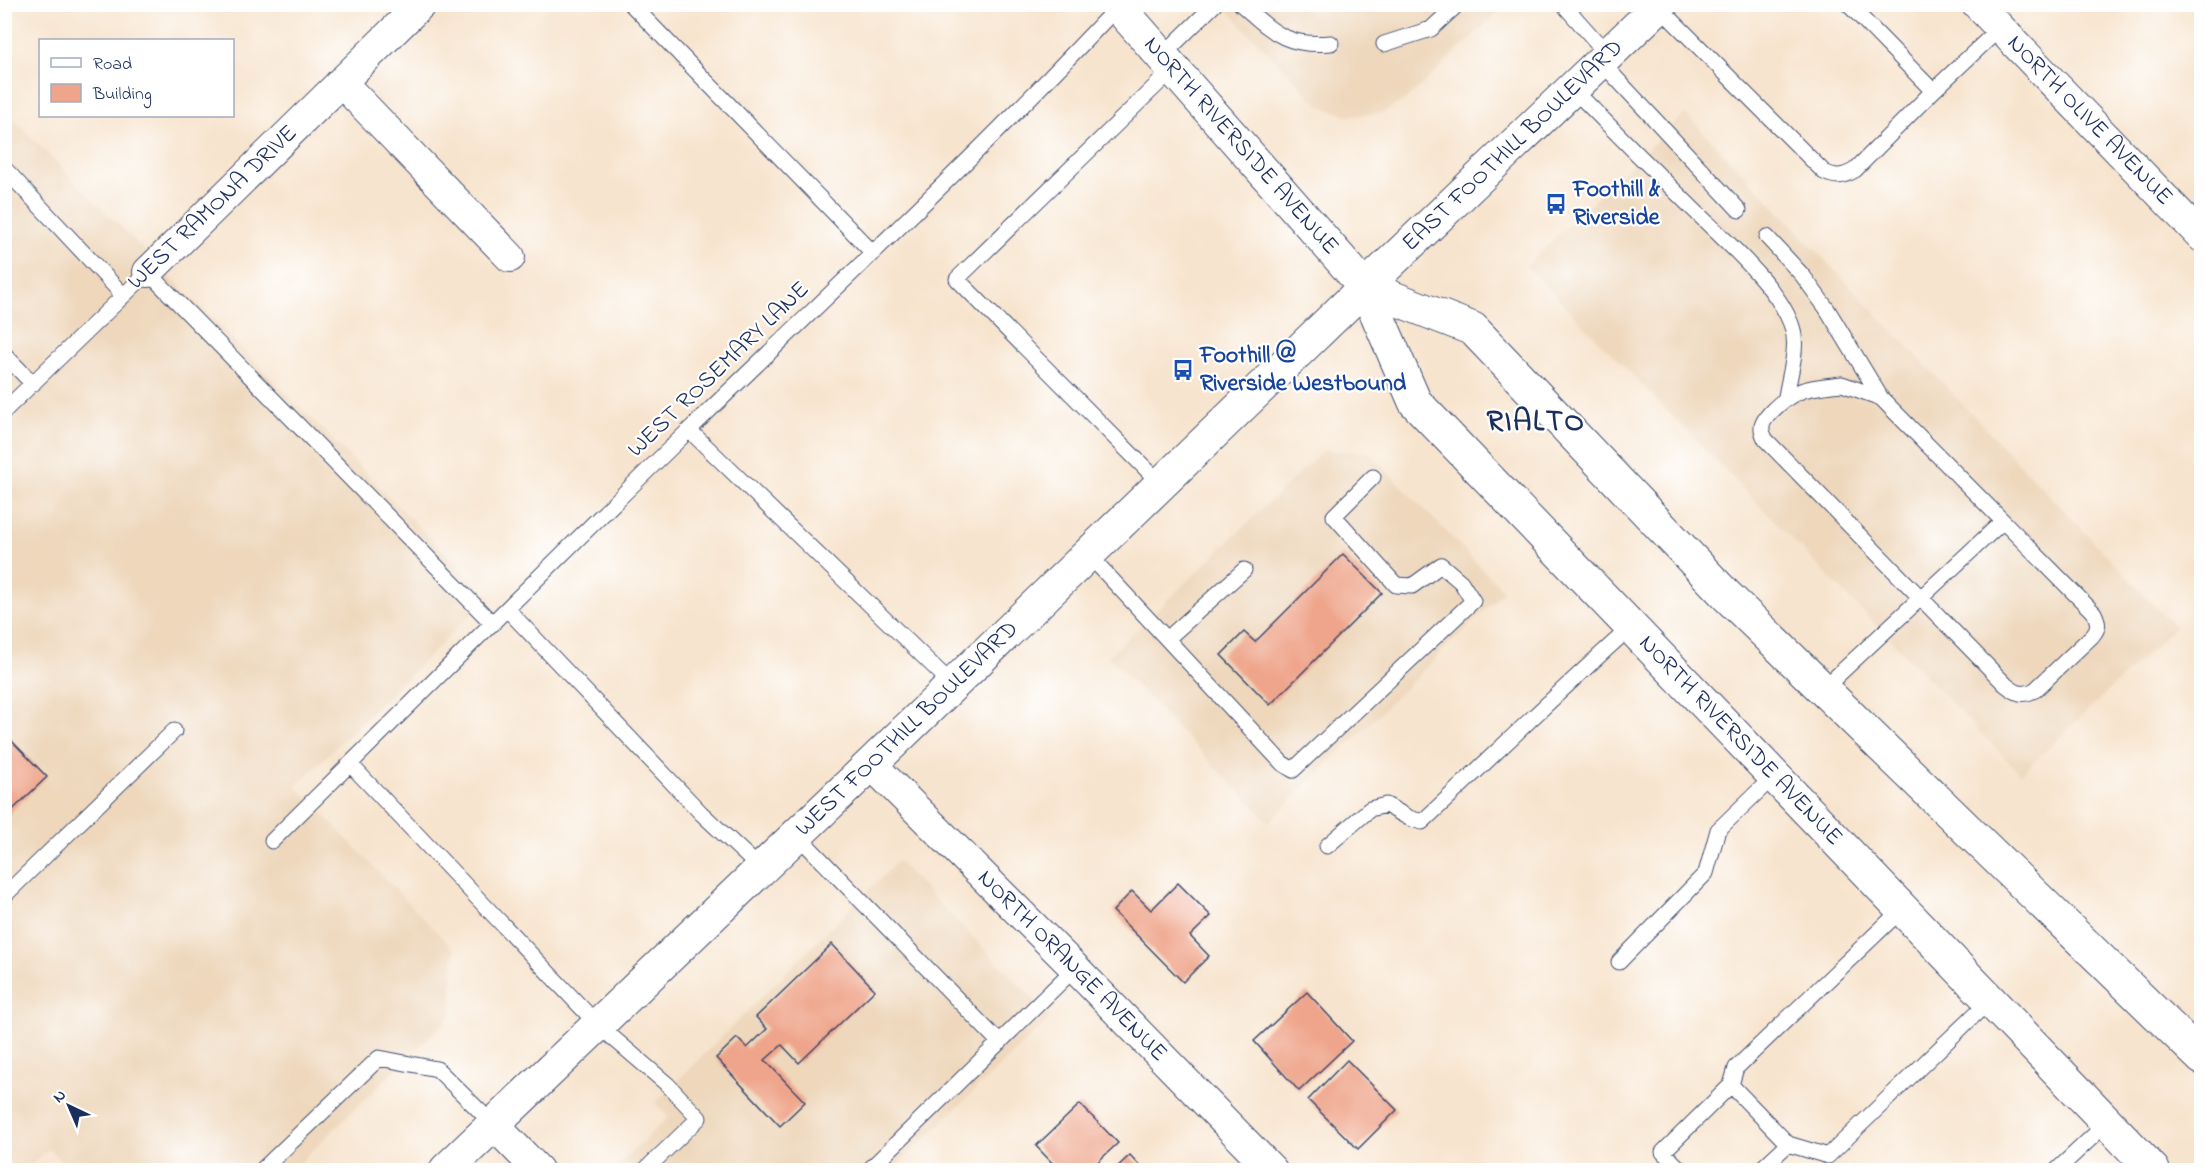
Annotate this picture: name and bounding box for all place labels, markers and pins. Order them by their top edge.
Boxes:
place label: Foothill & Riverside [1572,173,1661,236]
bus stop icon: Foothill & Riverside [1544,192,1568,216]
place label: Foothill @ Riverside Westbound [1199,339,1407,402]
bus stop icon: Foothill @ Riverside Westbound [1171,358,1195,382]

